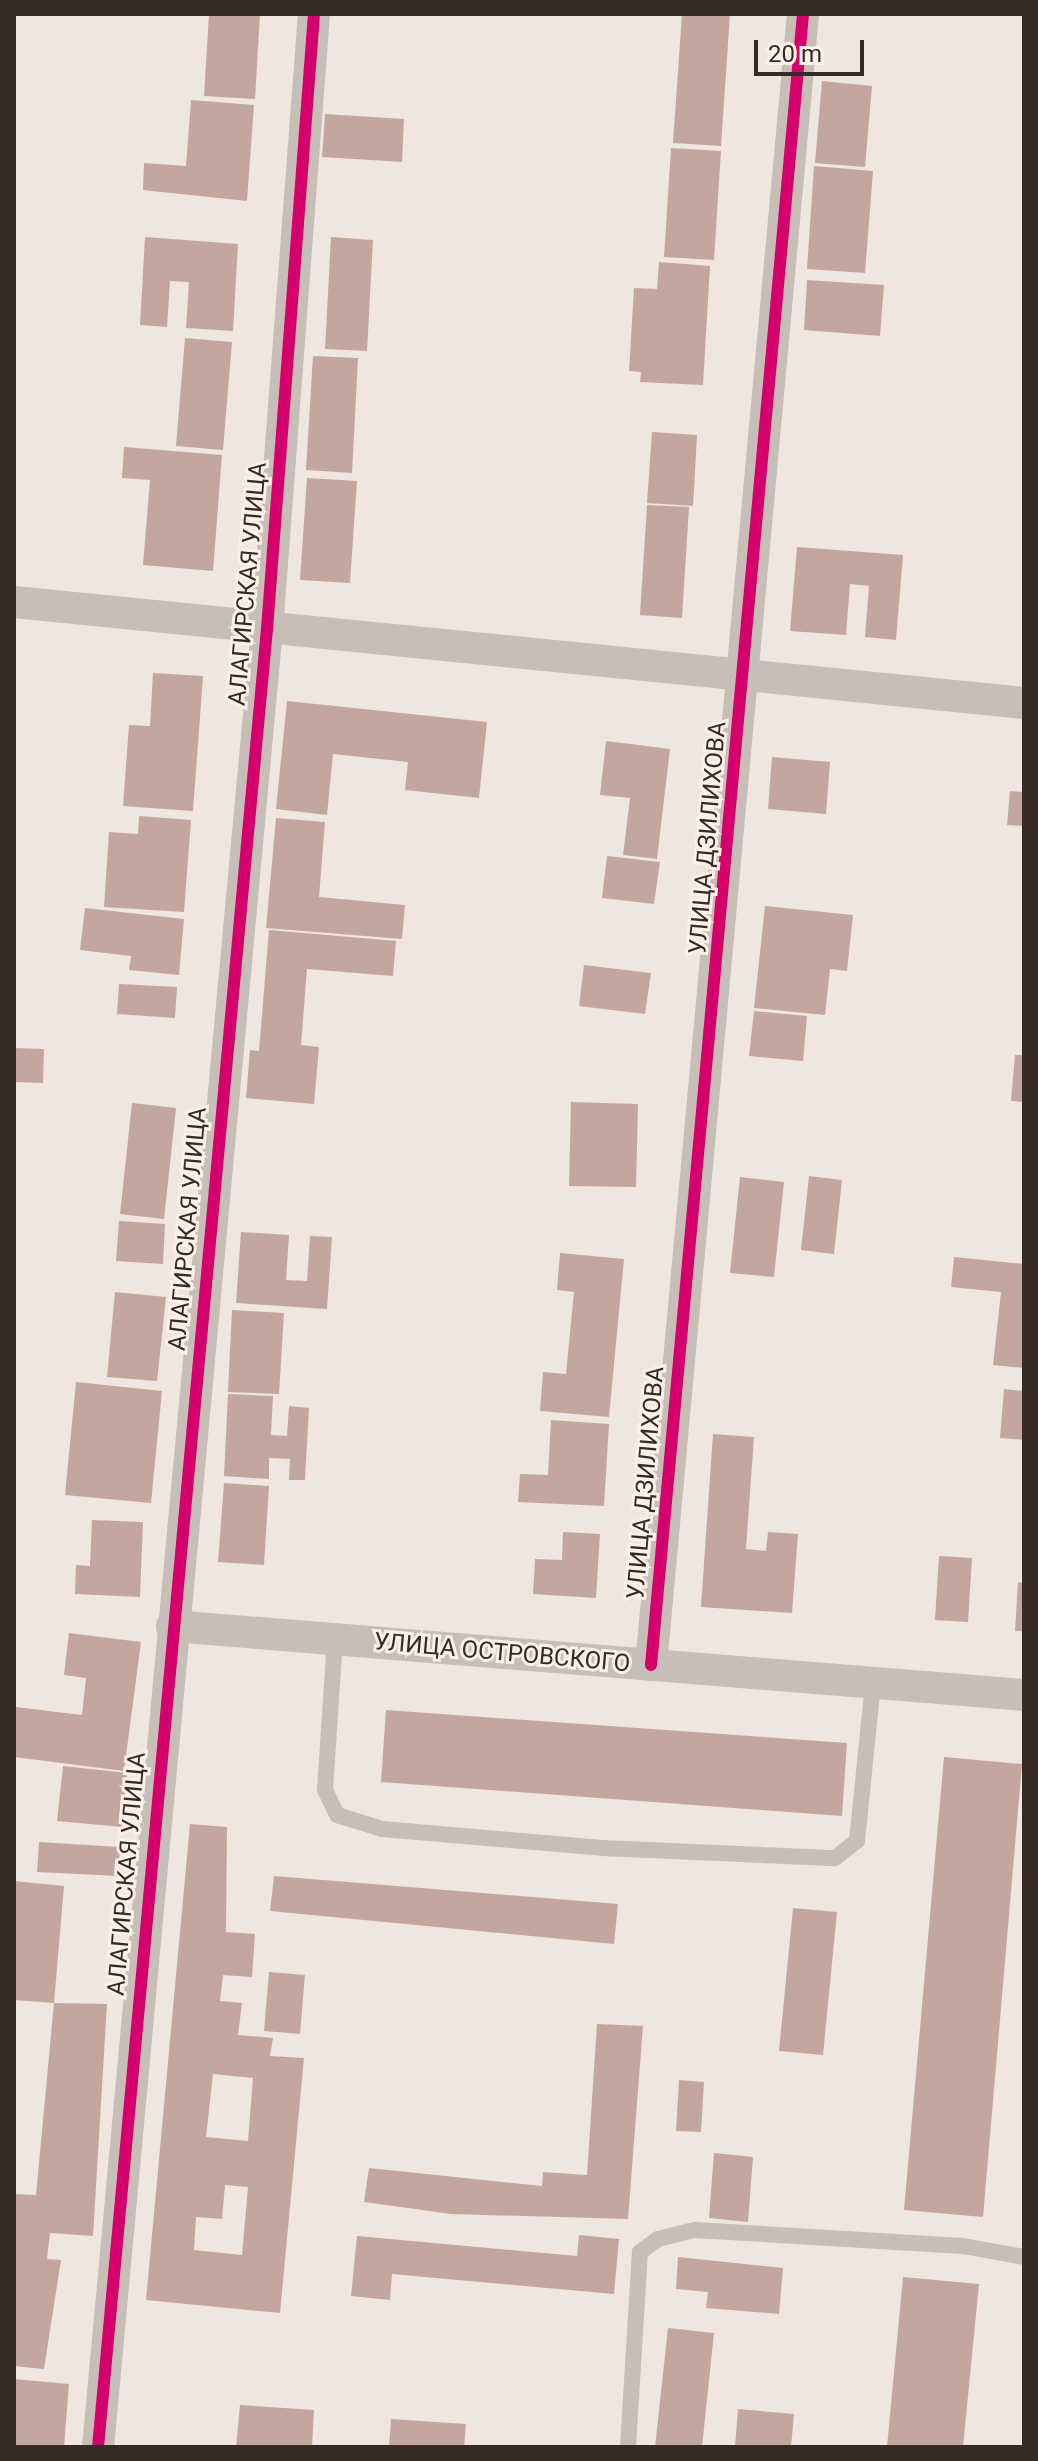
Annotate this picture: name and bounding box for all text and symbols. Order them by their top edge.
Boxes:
scale bar [758,24,868,74]
text: 20 m [768,40,822,68]
street label: АЛАГИРСКАЯ УЛИЦА [223,461,273,707]
street label: УЛИЦА ДЗИЛИХОВА [683,720,733,956]
street label: АЛАГИРСКАЯ УЛИЦА [163,1106,213,1352]
street label: УЛИЦА ДЗИЛИХОВА [621,1365,671,1601]
street label: УЛИЦА ОСТРОВСКОГО [373,1627,631,1679]
street label: АЛАГИРСКАЯ УЛИЦА [102,1751,152,1997]

